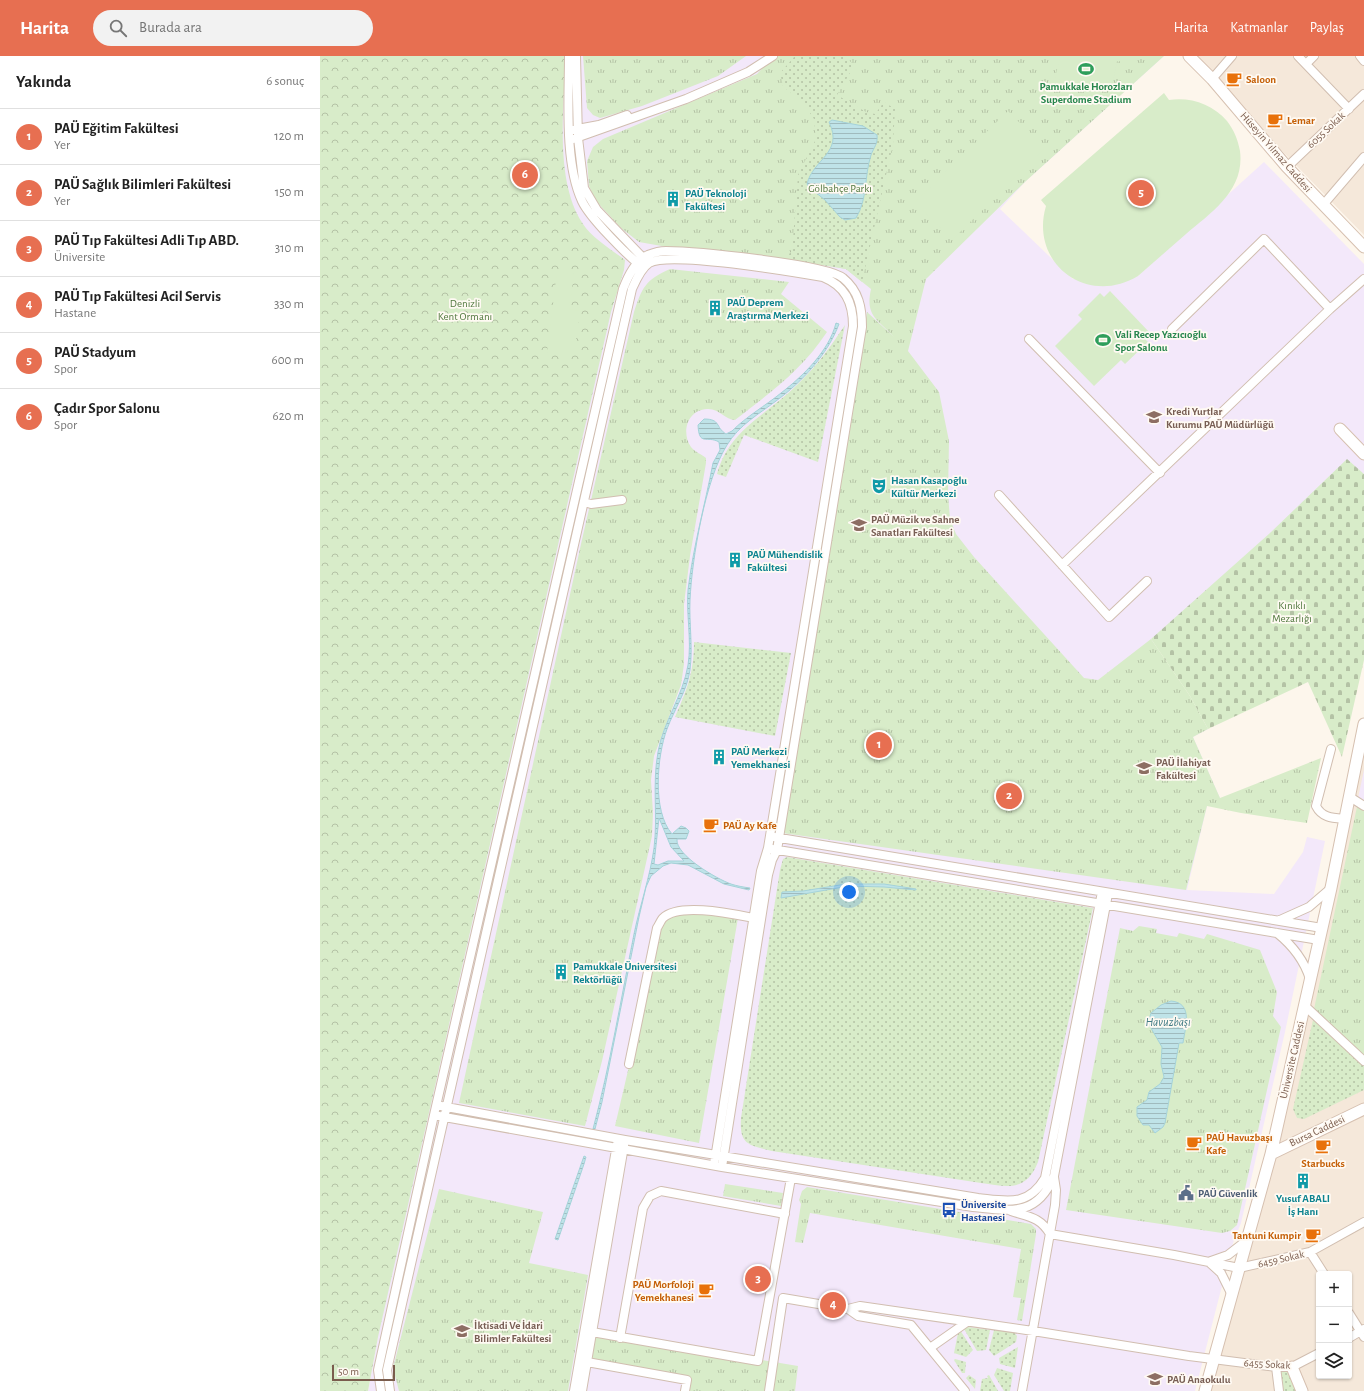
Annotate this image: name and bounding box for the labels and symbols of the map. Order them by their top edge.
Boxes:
sports icon: Pamukkale Horozları Superdome Stadium [1077,60,1095,78]
cafe icon: Saloon [1225,70,1243,88]
place label: Saloon [1246,74,1276,85]
place label: Pamukkale Horozları Superdome Stadium [1040,81,1133,105]
street label: Hüseyin Yılmaz Caddesi [1238,110,1314,194]
street label: 6055 Sokak [1305,110,1347,150]
cafe icon: Lemar [1266,111,1284,129]
place label: Lemar [1287,115,1315,126]
pin: 6 [512,160,538,190]
pin: 5 [1128,178,1154,208]
park label: Gölbahçe Parkı [808,183,872,194]
place label: PAÜ Teknoloji Fakültesi [685,187,747,212]
building icon: PAÜ Teknoloji Fakültesi [664,190,682,208]
place label: PAÜ Deprem Araştırma Merkezi [727,296,809,321]
park label: Denizli Kent Ormanı [438,298,492,322]
building icon: PAÜ Deprem Araştırma Merkezi [706,299,724,317]
place label: Vali Recep Yazıcıoğlu Spor Salonu [1115,329,1207,353]
sports icon: Vali Recep Yazıcıoğlu Spor Salonu [1094,331,1112,349]
place label: Kredi Yurtlar Kurumu PAÜ Müdürlüğü [1166,406,1274,430]
school or university icon: Kredi Yurtlar Kurumu PAÜ Müdürlüğü [1145,408,1163,426]
place label: Hasan Kasapoğlu Kültür Merkezi [891,475,967,499]
theatre icon: Hasan Kasapoğlu Kültür Merkezi [870,477,888,495]
place label: PAÜ Müzik ve Sahne Sanatları Fakültesi [871,513,960,538]
school or university icon: PAÜ Müzik ve Sahne Sanatları Fakültesi [850,516,868,534]
place label: PAÜ Mühendislik Fakültesi [747,548,823,573]
building icon: PAÜ Mühendislik Fakültesi [726,551,744,569]
park label: Kınıklı Mezarlığı [1272,600,1312,624]
pin: 1 [866,730,892,760]
place label: PAÜ Merkezi Yemekhanesi [731,745,790,770]
building icon: PAÜ Merkezi Yemekhanesi [710,748,728,766]
place label: PAÜ İlahiyat Fakültesi [1156,756,1211,781]
school or university icon: PAÜ İlahiyat Fakültesi [1135,759,1153,777]
pin: 2 [996,781,1022,811]
cafe icon: PAÜ Ay Kafe [702,816,720,834]
place label: PAÜ Ay Kafe [723,819,777,831]
your location [839,882,859,902]
place label: Pamukkale Üniversitesi Rektörlüğü [573,960,677,985]
building icon: Pamukkale Üniversitesi Rektörlüğü [552,963,570,981]
water label: Havuzbaşı [1145,1016,1191,1028]
street label: Üniversite Caddesi [1278,1020,1306,1100]
street label: Bursa Caddesi [1288,1113,1346,1149]
place label: PAÜ Havuzbaşı Kafe [1206,1131,1273,1156]
cafe icon: PAÜ Havuzbaşı Kafe [1185,1134,1203,1152]
cafe icon: Starbucks [1314,1137,1332,1155]
place label: Starbucks [1301,1158,1345,1169]
building icon: Yusuf ABALI İş Hanı [1294,1172,1312,1190]
public building icon: PAÜ Güvenlik [1177,1184,1195,1202]
place label: PAÜ Güvenlik [1198,1187,1258,1199]
place label: Yusuf ABALI İş Hanı [1276,1193,1330,1217]
place label: Üniversite Hastanesi [961,1198,1006,1223]
bus stop icon: Üniversite Hastanesi [940,1201,958,1219]
cafe icon: Tantuni Kumpir [1304,1226,1322,1244]
place label: Tantuni Kumpir [1232,1230,1301,1241]
street label: 6459 Sokak [1257,1248,1305,1270]
pin: 3 [745,1264,771,1294]
place label: PAÜ Morfoloji Yemekhanesi [632,1278,694,1303]
cafe icon: PAÜ Morfoloji Yemekhanesi [697,1281,715,1299]
pin: 4 [820,1290,846,1320]
place label: İktisadi Ve İdari Bilimler Fakültesi [474,1320,552,1344]
school or university icon: İktisadi Ve İdari Bilimler Fakültesi [453,1322,471,1340]
street label: 6455 Sokak [1243,1357,1291,1371]
scale bar [332,1363,395,1382]
school or university icon: PAÜ Anaokulu [1146,1370,1164,1388]
place label: PAÜ Anaokulu [1167,1373,1231,1385]

